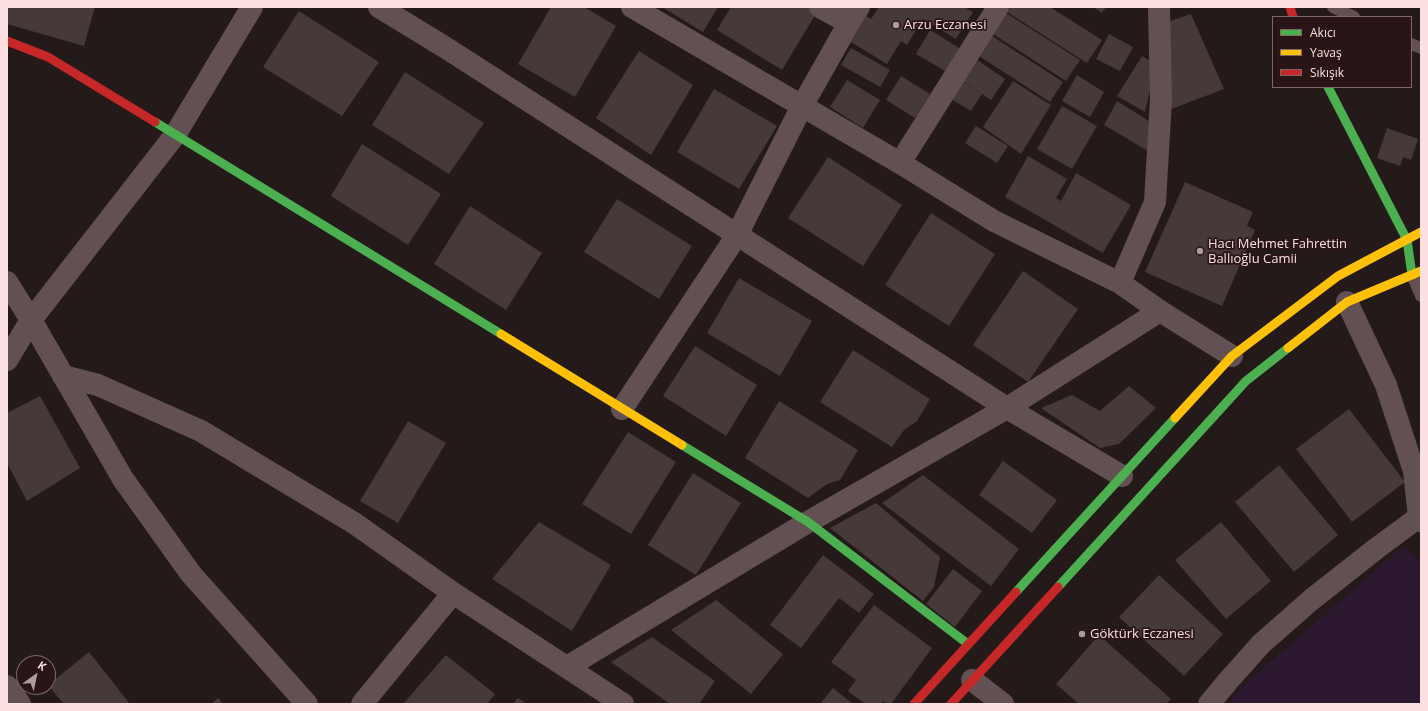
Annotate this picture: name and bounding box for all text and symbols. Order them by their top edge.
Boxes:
legend [1272,16,1412,88]
place label: Arzu Eczanesi [904,17,986,33]
marker: Arzu Eczanesi [891,20,901,30]
text: Akıcı [1310,24,1336,41]
text: Yavaş [1310,44,1342,61]
text: Sıkışık [1310,64,1344,81]
place label: Hacı Mehmet Fahrettin Ballıoğlu Camii [1208,236,1347,267]
marker: Hacı Mehmet Fahrettin Ballıoğlu Camii [1195,246,1205,256]
place label: Göktürk Eczanesi [1090,626,1194,642]
marker: Göktürk Eczanesi [1077,629,1087,639]
north arrow [16,655,56,695]
text: K [35,657,49,674]

